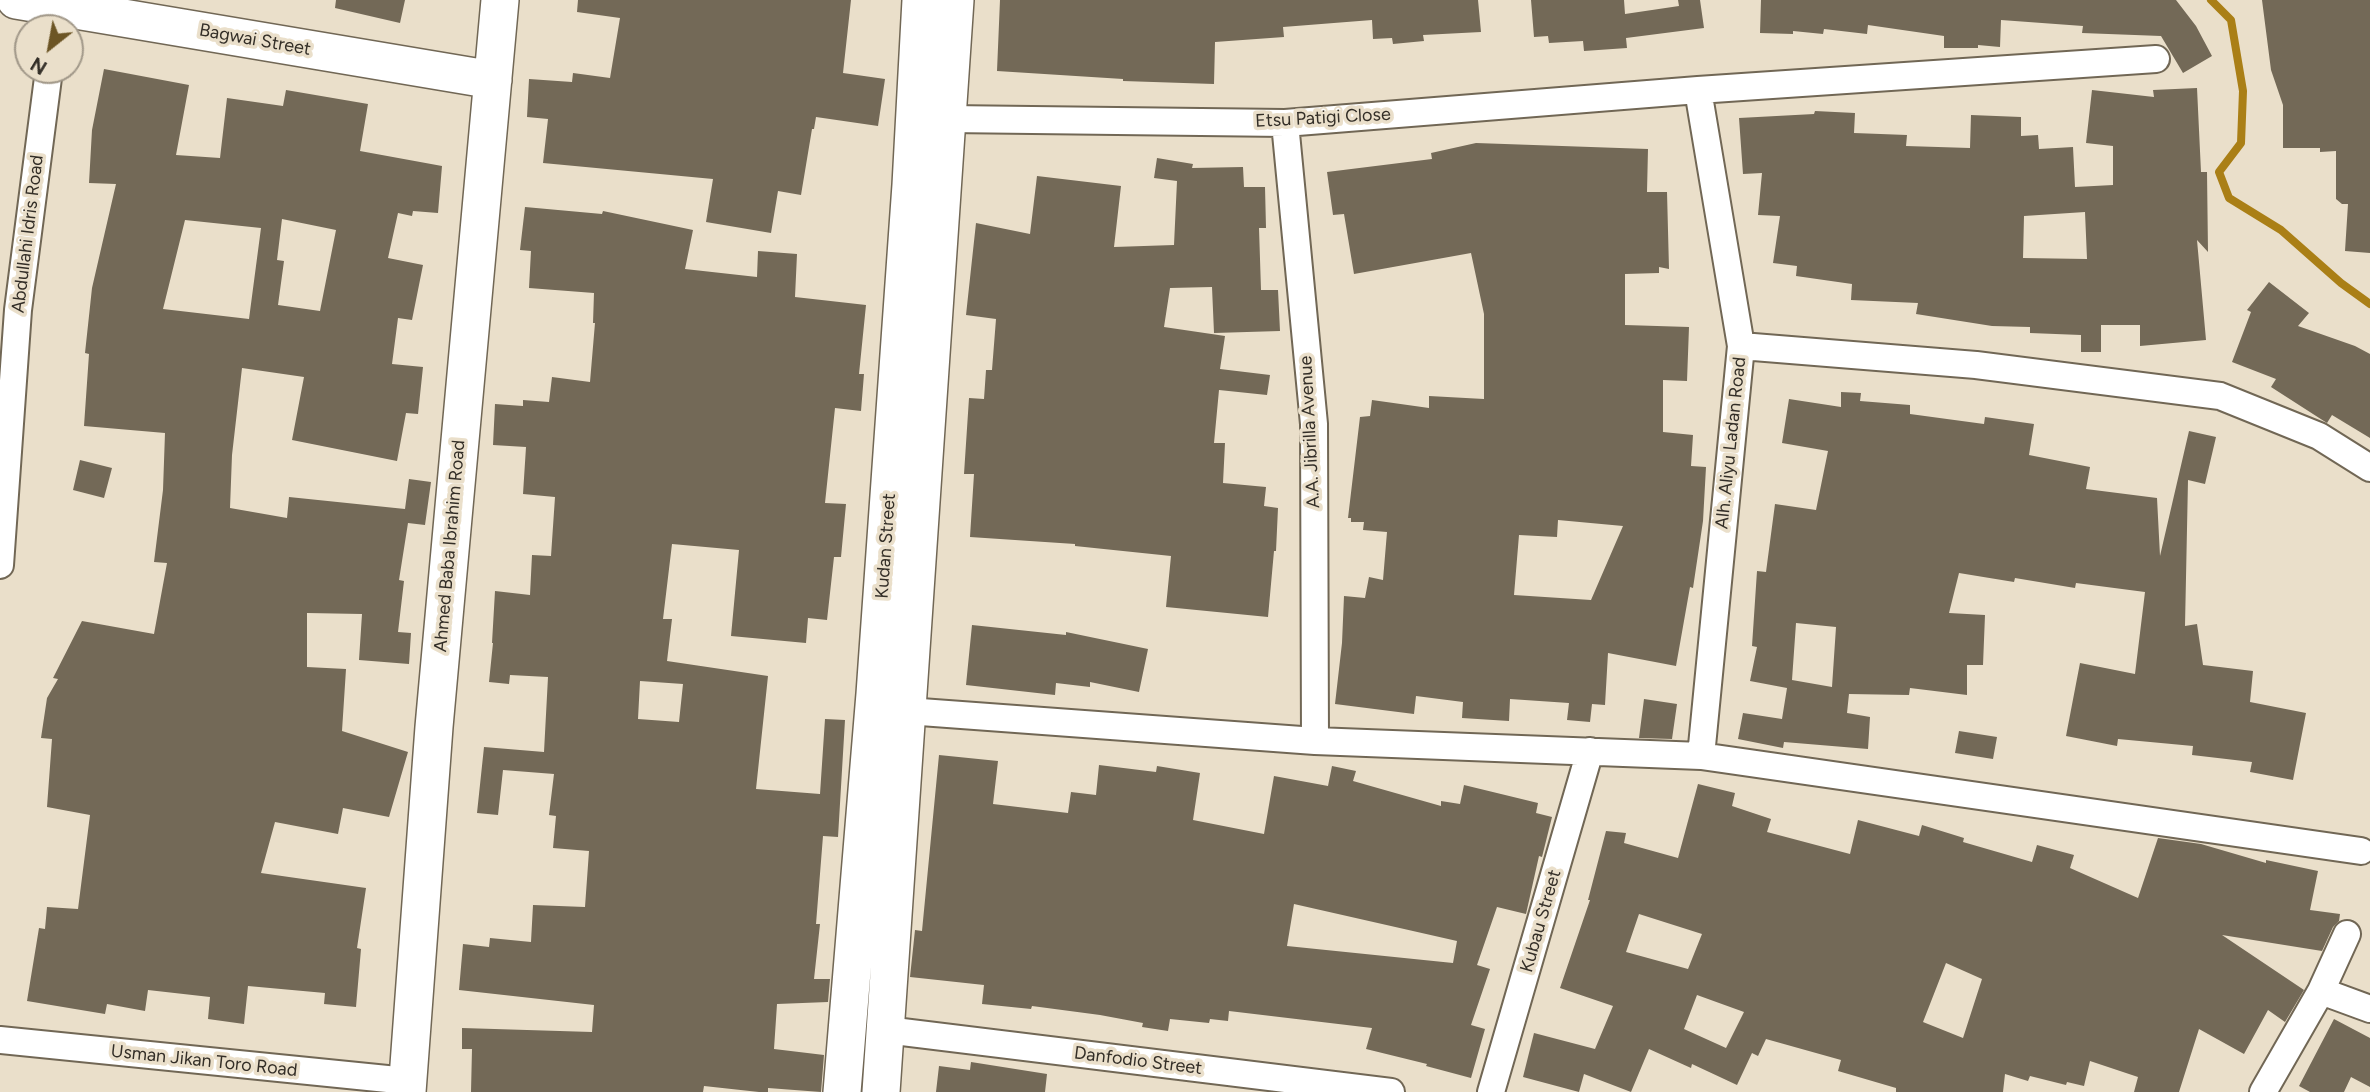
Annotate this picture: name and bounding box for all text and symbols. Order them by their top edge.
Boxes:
north arrow [14,14,84,84]
street label: Bagwai Street [198,20,312,60]
text: N [27,52,51,79]
street label: Etsu Patigi Close [1255,104,1391,132]
street label: Abdullahi Idris Road [8,154,48,314]
street label: A.A. Jibrilla Avenue [1295,355,1325,509]
street label: Alh. Aliyu Ladan Road [1711,356,1751,530]
street label: Ahmed Baba Ibrahim Road [430,439,470,653]
street label: Kudan Street [872,493,900,599]
street label: Kubau Street [1516,867,1566,975]
street label: Usman Jikan Toro Road [110,1040,298,1082]
street label: Danfodio Street [1073,1042,1203,1080]

